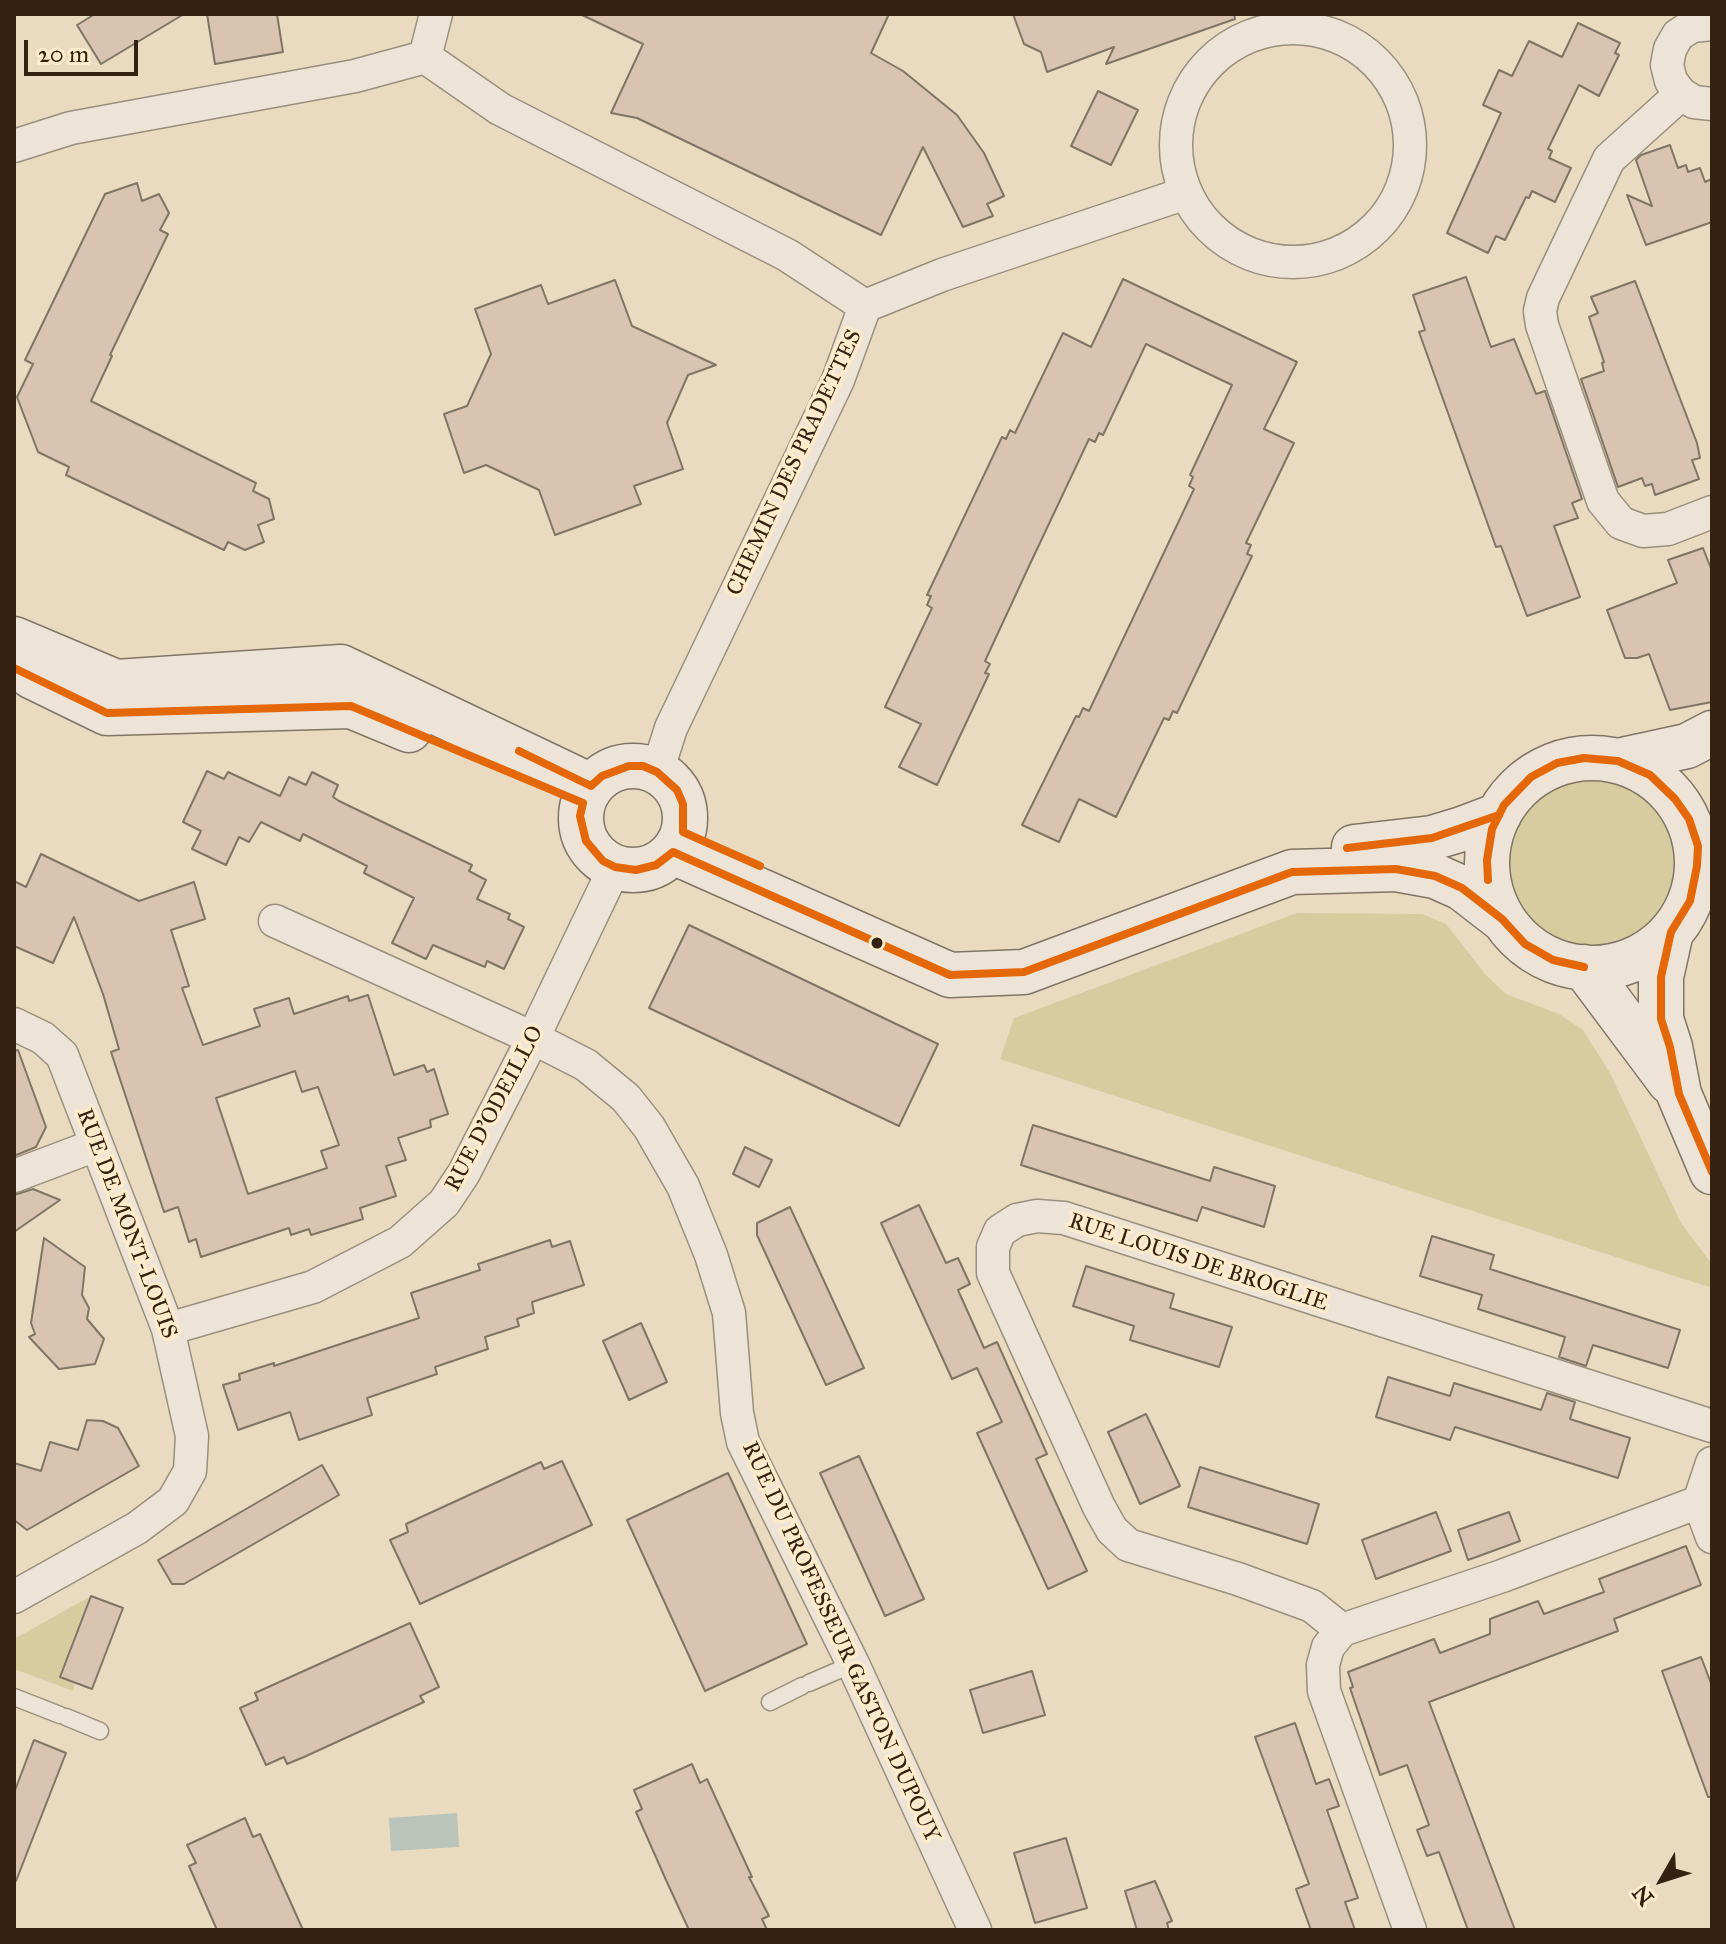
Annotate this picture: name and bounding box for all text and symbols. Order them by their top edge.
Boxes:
scale bar [28,24,142,74]
text: 20 m [38,39,89,69]
street label: CHEMIN DES PRADETTES [722,326,868,600]
unlabelled marker [869,935,885,951]
street label: RUE D'ODEILLO [440,1022,550,1196]
street label: RUE DE MONT-LOUIS [70,1105,182,1343]
street label: RUE LOUIS DE BROGLIE [1065,1209,1331,1317]
street label: RUE DU PROFESSEUR GASTON DUPOUY [735,1438,945,1846]
north arrow [1622,1840,1702,1920]
text: N [1627,1880,1659,1911]

